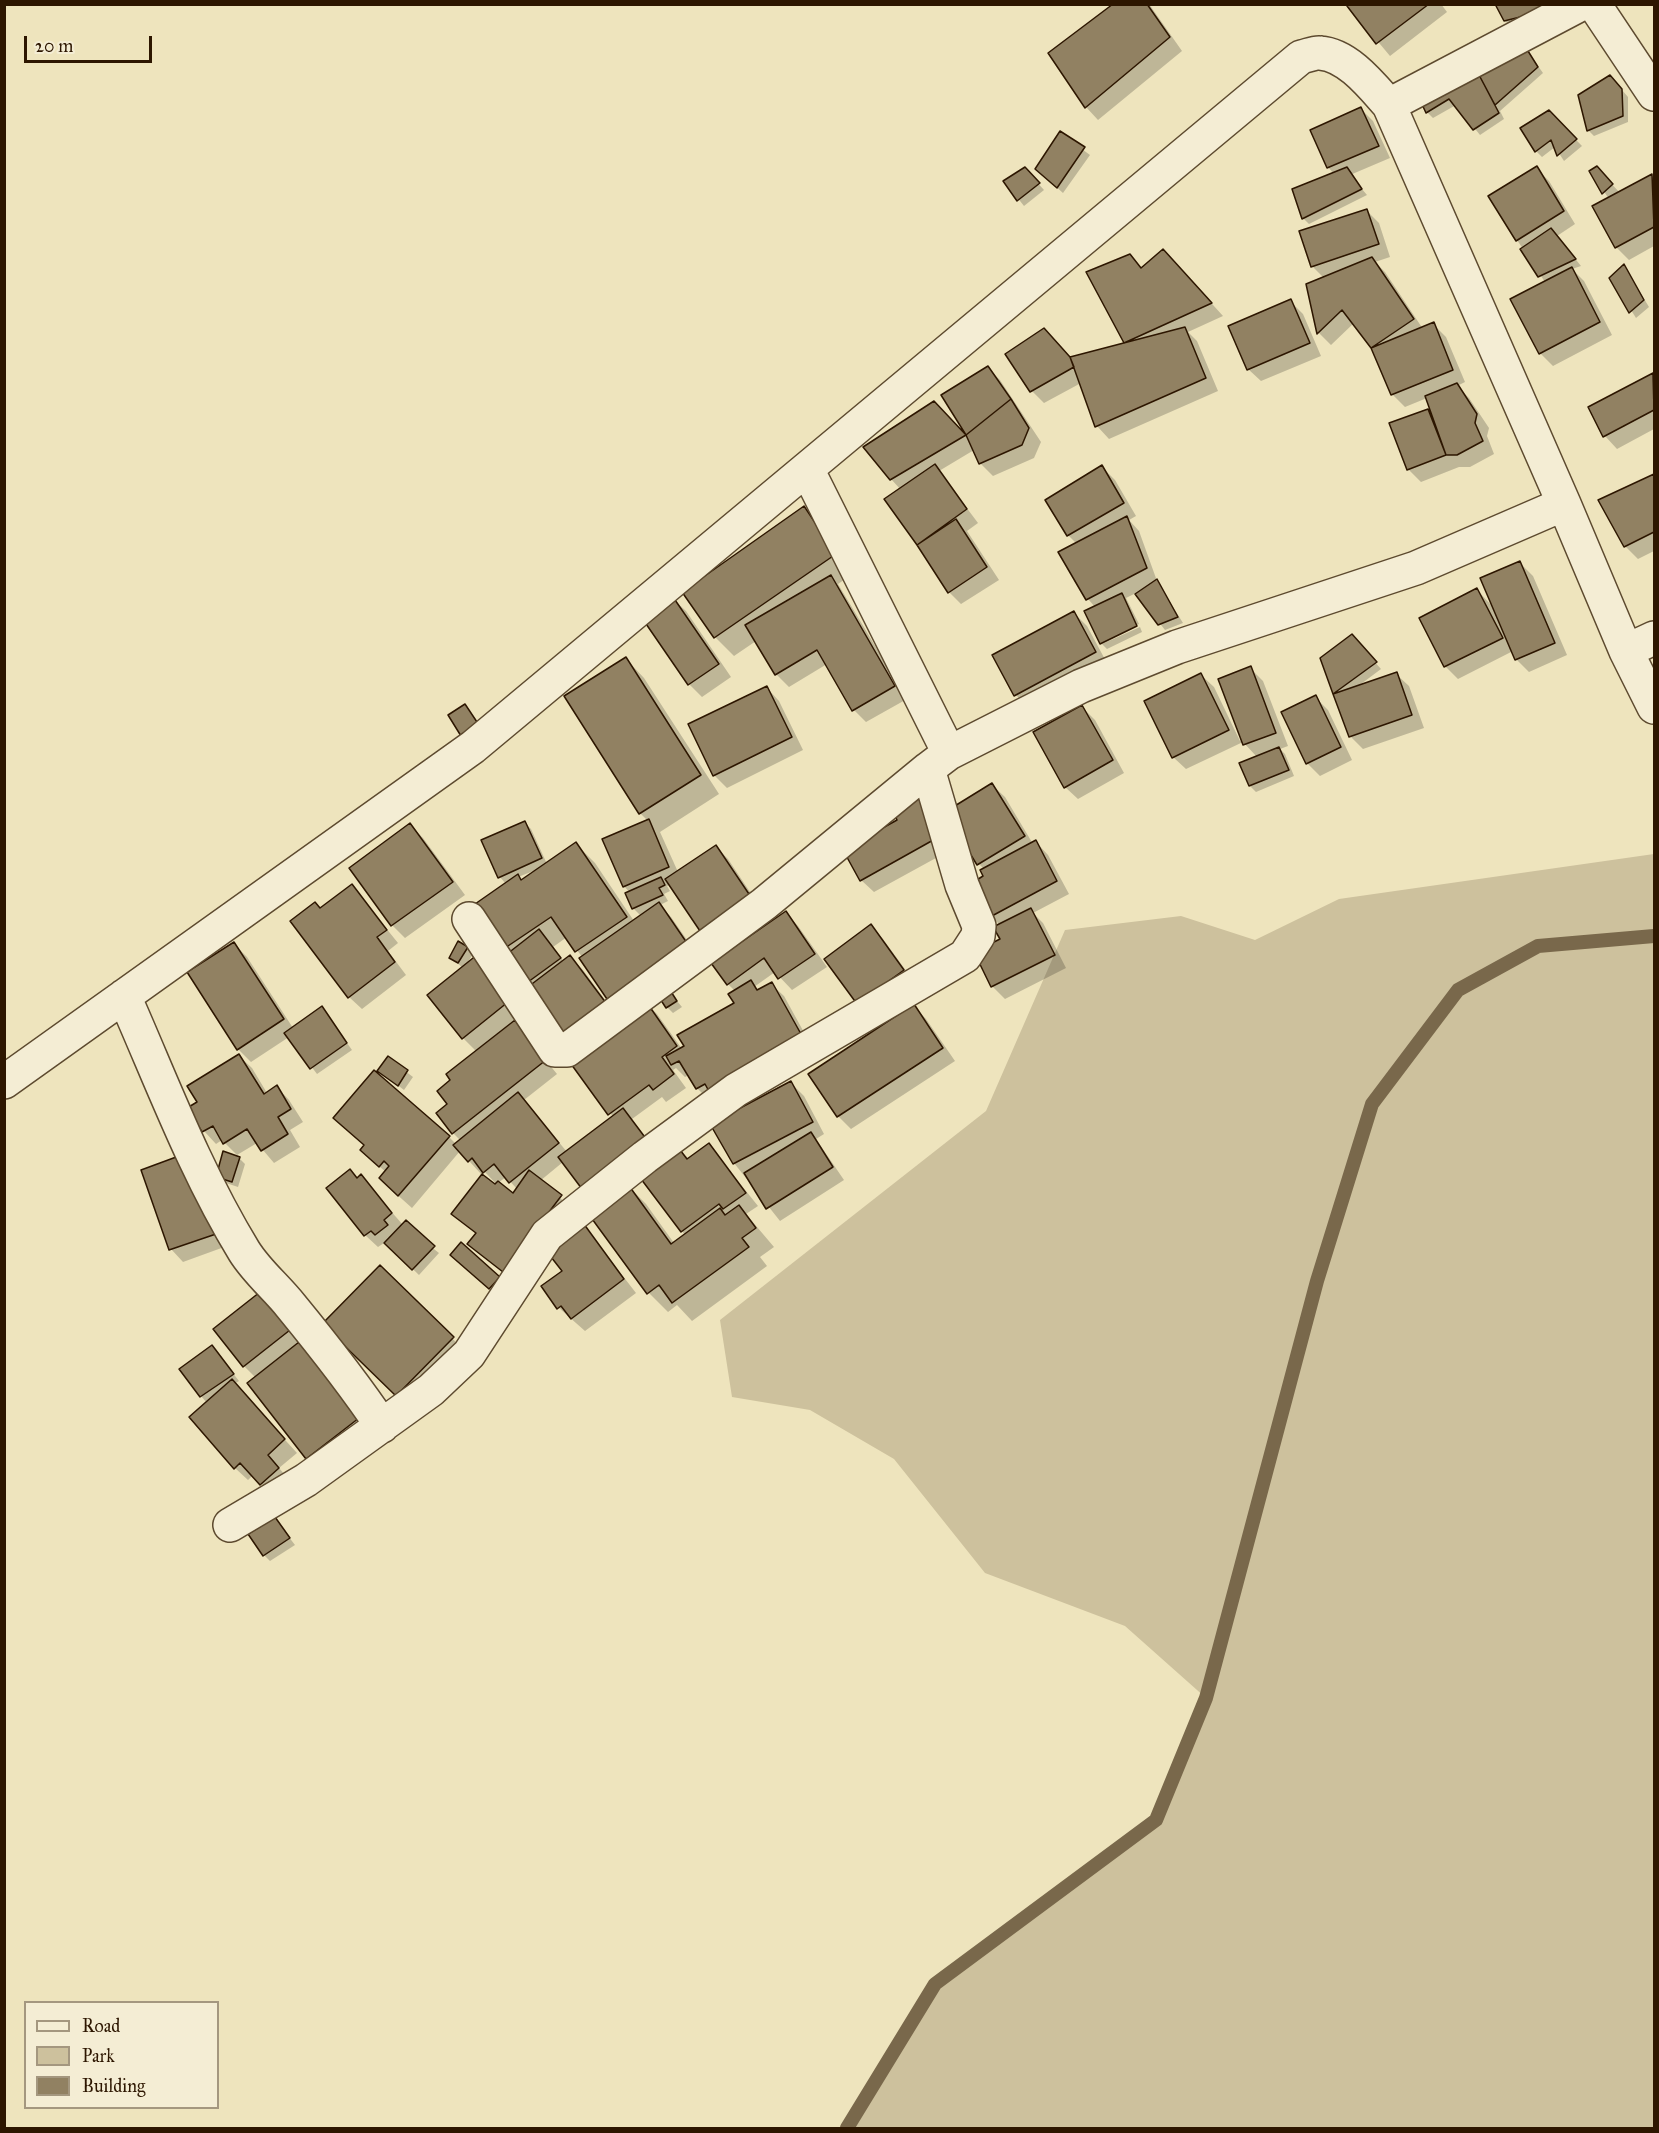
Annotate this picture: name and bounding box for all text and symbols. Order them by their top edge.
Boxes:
scale bar [27,24,154,62]
text: 20 m [35,35,73,57]
legend [24,2001,219,2109]
text: Road [82,2015,120,2037]
text: Park [82,2045,115,2067]
text: Building [82,2075,145,2097]

